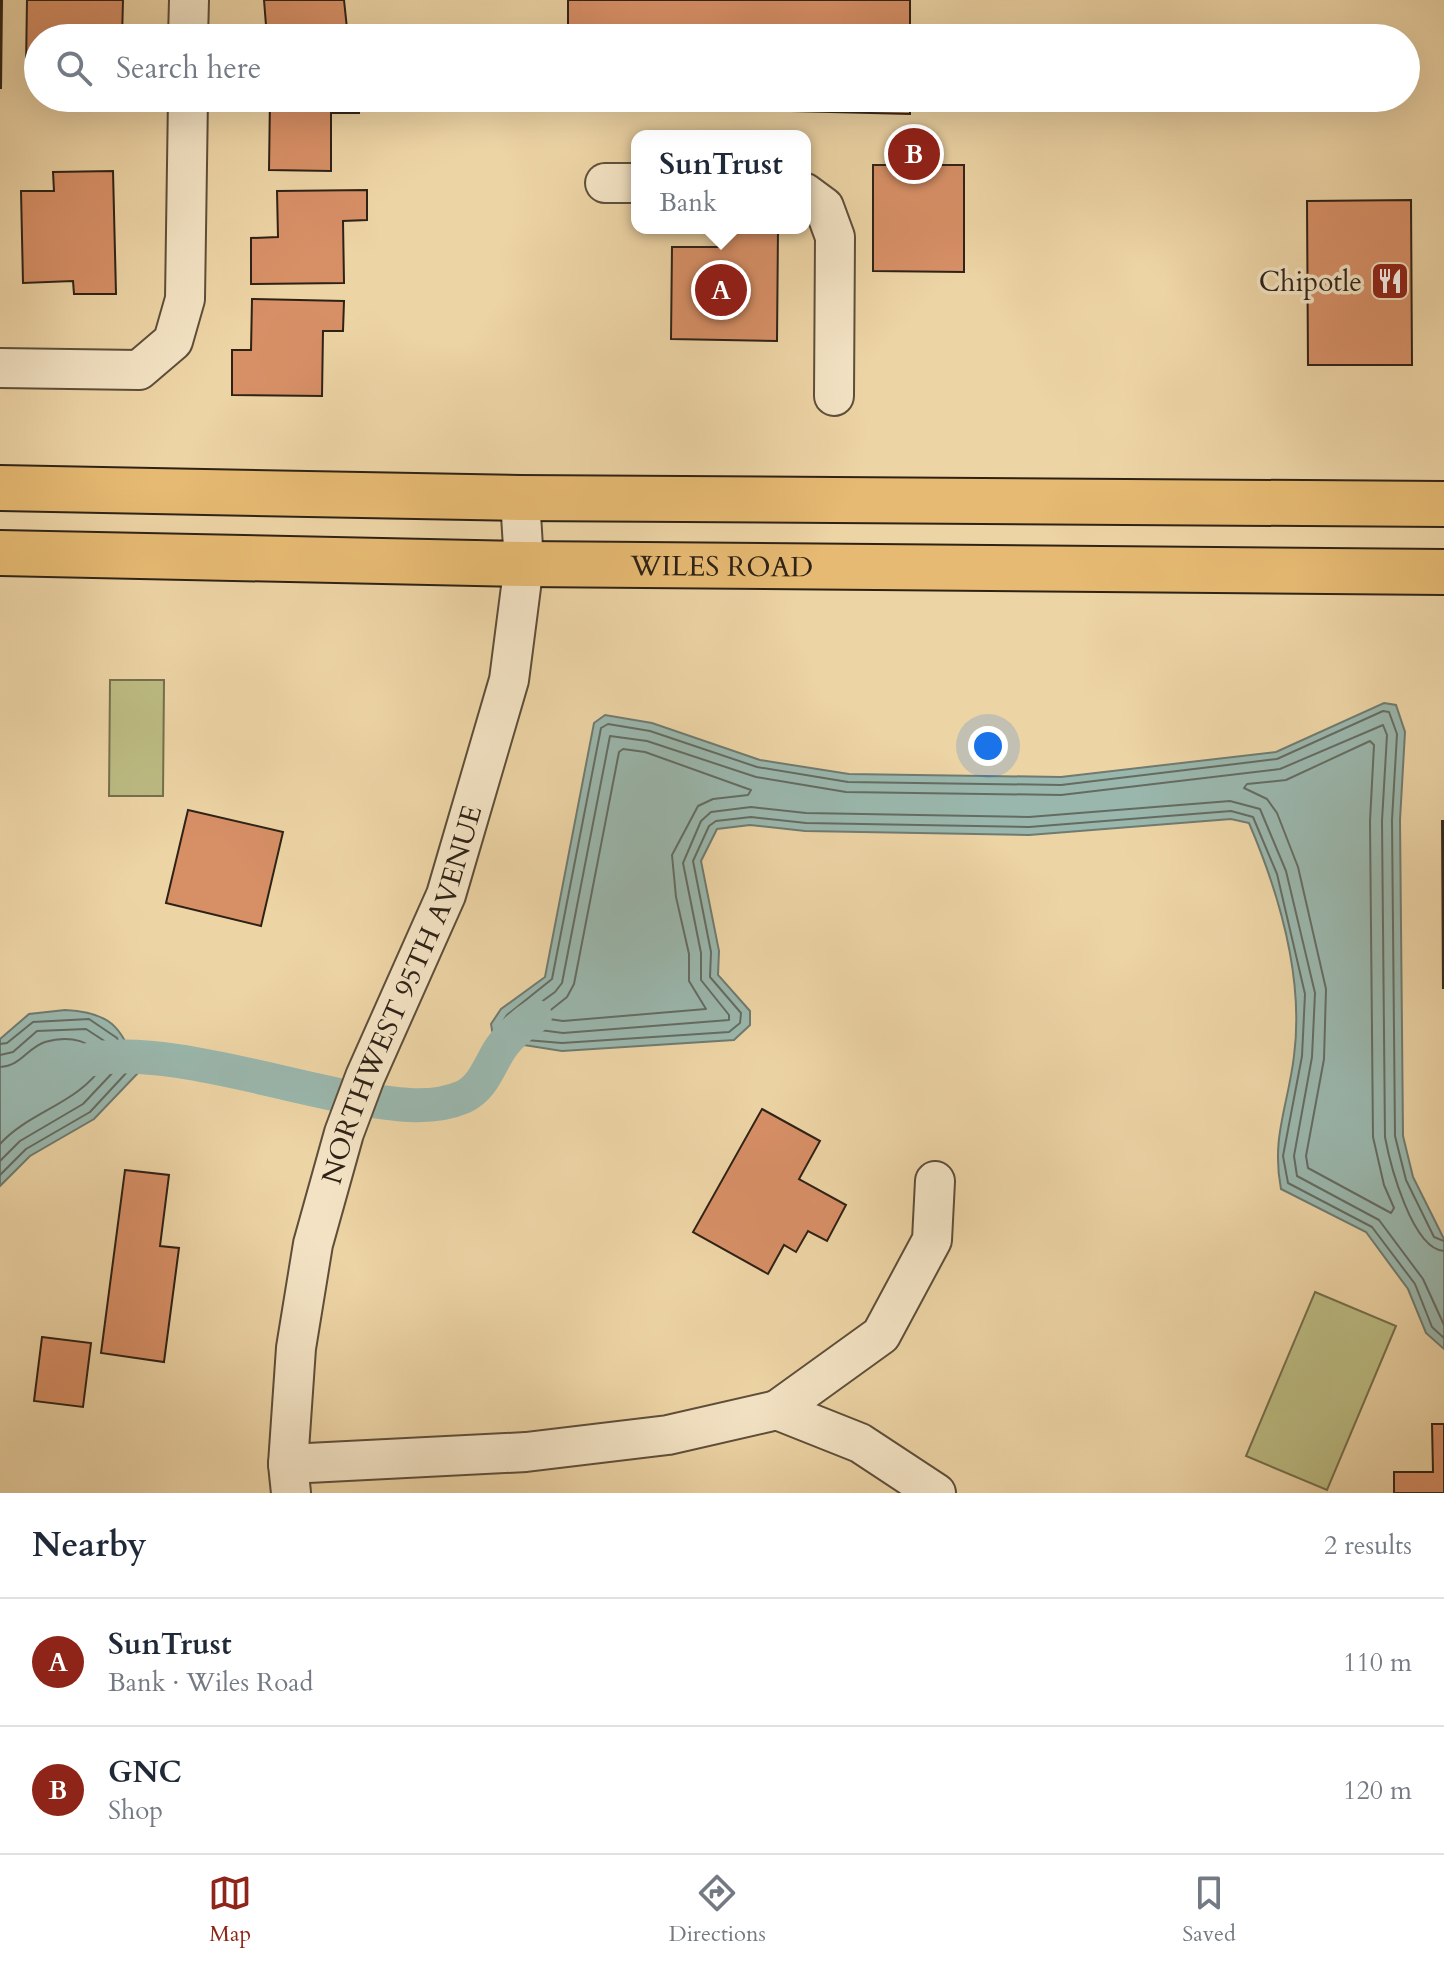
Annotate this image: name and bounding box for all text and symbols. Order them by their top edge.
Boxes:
search box [24,24,1420,112]
icon: search [52,46,96,90]
text: Search here [116,48,261,89]
pin: B [888,124,940,184]
popup [631,130,811,234]
text: SunTrust [659,144,783,185]
text: Bank [659,185,717,220]
pin: A [695,260,747,320]
restaurant icon: Chipotle [1369,260,1411,302]
place label: Chipotle [1259,263,1362,301]
street label: WILES ROAD [629,547,813,587]
your location [968,726,1008,766]
street label: NORTHWEST 95TH AVENUE [313,801,491,1188]
text: Nearby [32,1522,147,1568]
text: 2 results [1324,1528,1412,1563]
text: SunTrust [108,1624,232,1665]
text: A [48,1645,68,1680]
text: 110 m [1343,1645,1412,1680]
text: Bank · Wiles Road [108,1665,313,1700]
text: GNC [108,1752,182,1793]
text: B [49,1773,67,1808]
text: 120 m [1343,1773,1412,1808]
text: Shop [108,1793,163,1828]
tab: Map [208,1871,252,1949]
tab: Directions [669,1871,766,1949]
tab: Saved [1182,1871,1236,1949]

